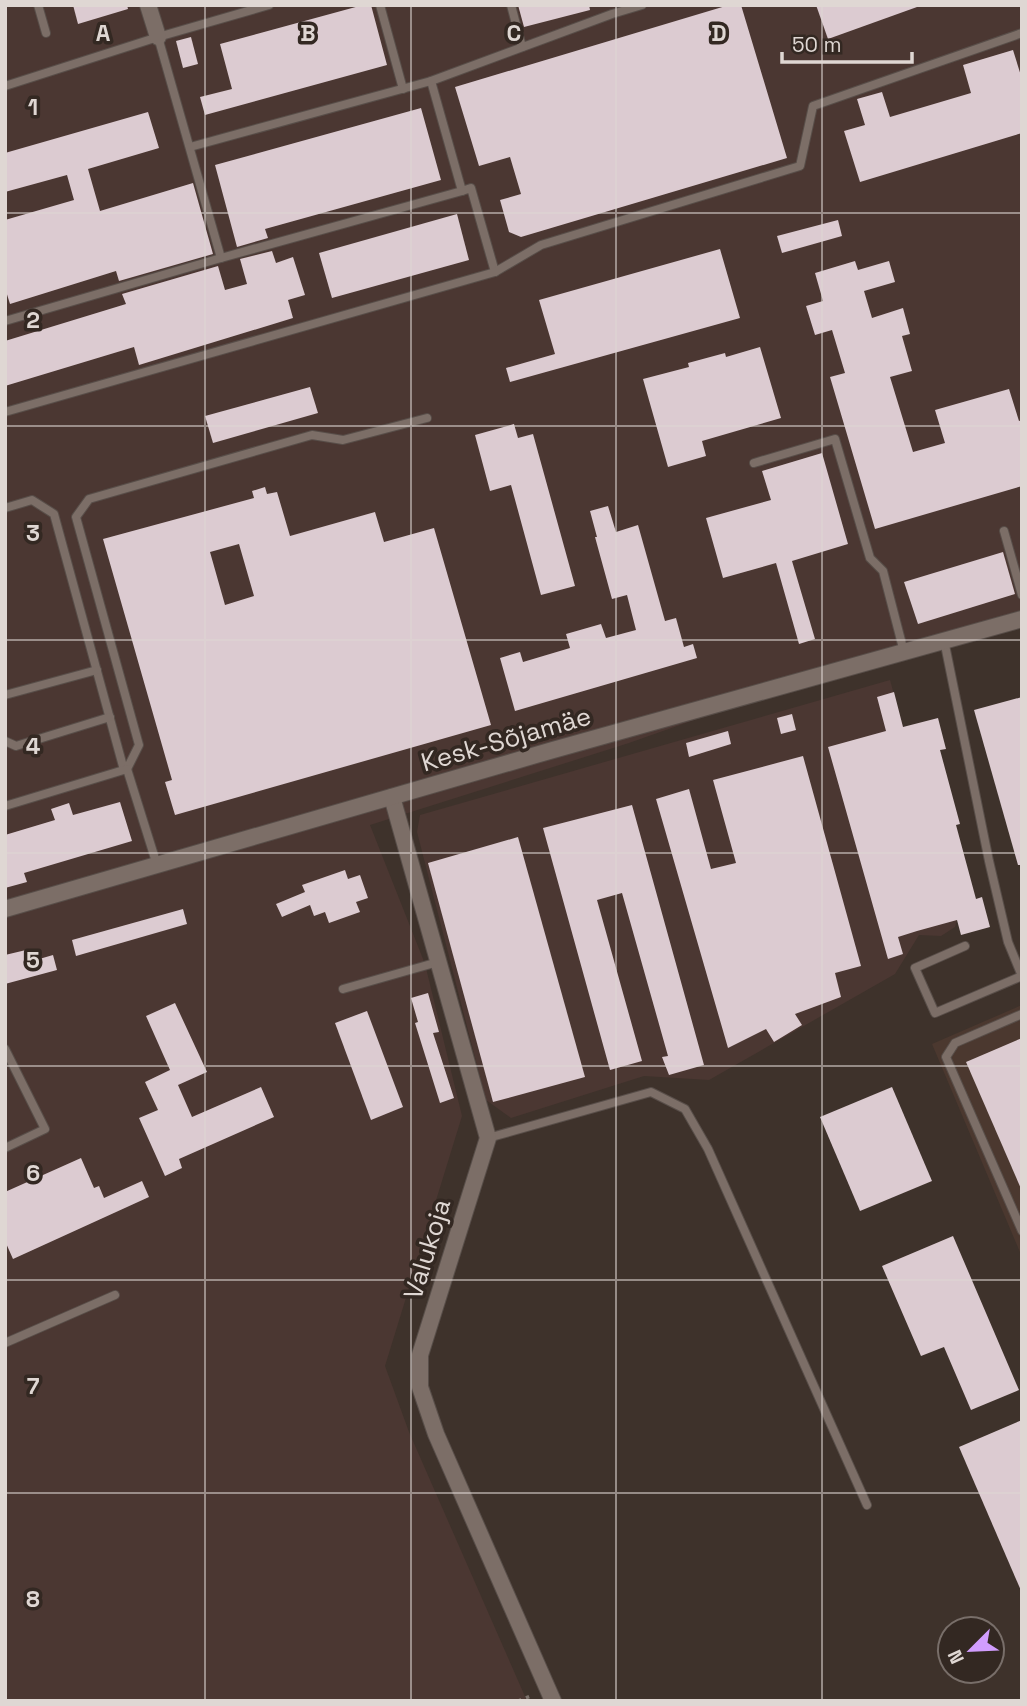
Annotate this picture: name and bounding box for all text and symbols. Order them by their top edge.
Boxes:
text: A [96,18,111,48]
text: B [300,18,316,48]
text: C [507,18,521,48]
text: D [711,18,727,48]
scale bar [782,21,912,65]
text: 50 m [792,31,842,58]
text: 1 [28,92,38,122]
text: 2 [26,305,40,335]
text: 3 [26,518,40,548]
street label: Kesk-Sõjamäe [417,699,595,779]
text: 4 [26,731,41,761]
text: 5 [26,945,40,975]
text: 6 [26,1158,40,1188]
street label: Valukoja [396,1195,458,1303]
text: 7 [27,1371,40,1401]
text: 8 [26,1584,40,1614]
north arrow [936,1615,1006,1685]
text: N [942,1646,970,1668]

